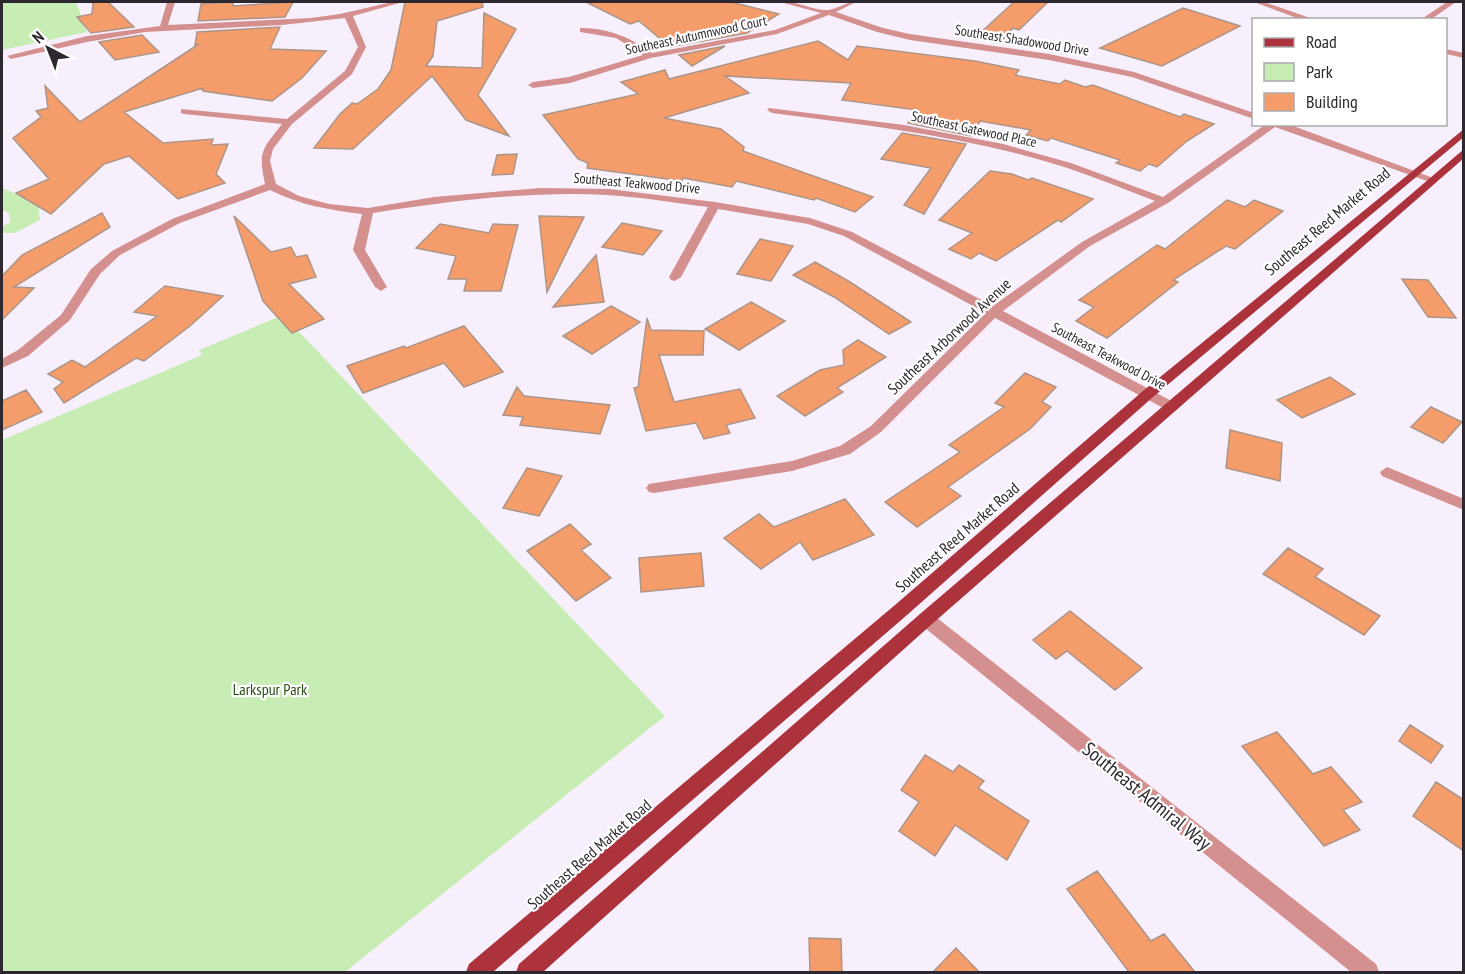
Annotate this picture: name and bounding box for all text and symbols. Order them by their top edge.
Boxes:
street label: Southeast Autumnwood Court [624,11,768,59]
north arrow [18,18,78,78]
legend [1252,18,1447,126]
street label: Southeast Shadowood Drive [954,21,1091,60]
text: N [28,27,48,47]
text: Road [1306,30,1337,53]
text: Park [1306,60,1333,83]
text: Building [1306,90,1358,113]
street label: Southeast Gatewood Place [910,107,1039,151]
street label: Southeast Reed Market Road [1260,163,1394,279]
street label: Southeast Teakwood Drive [573,168,701,198]
street label: Southeast Arborwood Avenue [883,274,1015,398]
street label: Southeast Teakwood Drive [1049,318,1169,394]
street label: Southeast Reed Market Road [891,478,1023,596]
park label: Larkspur Park [233,679,308,699]
street label: Southeast Admiral Way [1077,736,1217,856]
street label: Southeast Reed Market Road [523,795,655,913]

